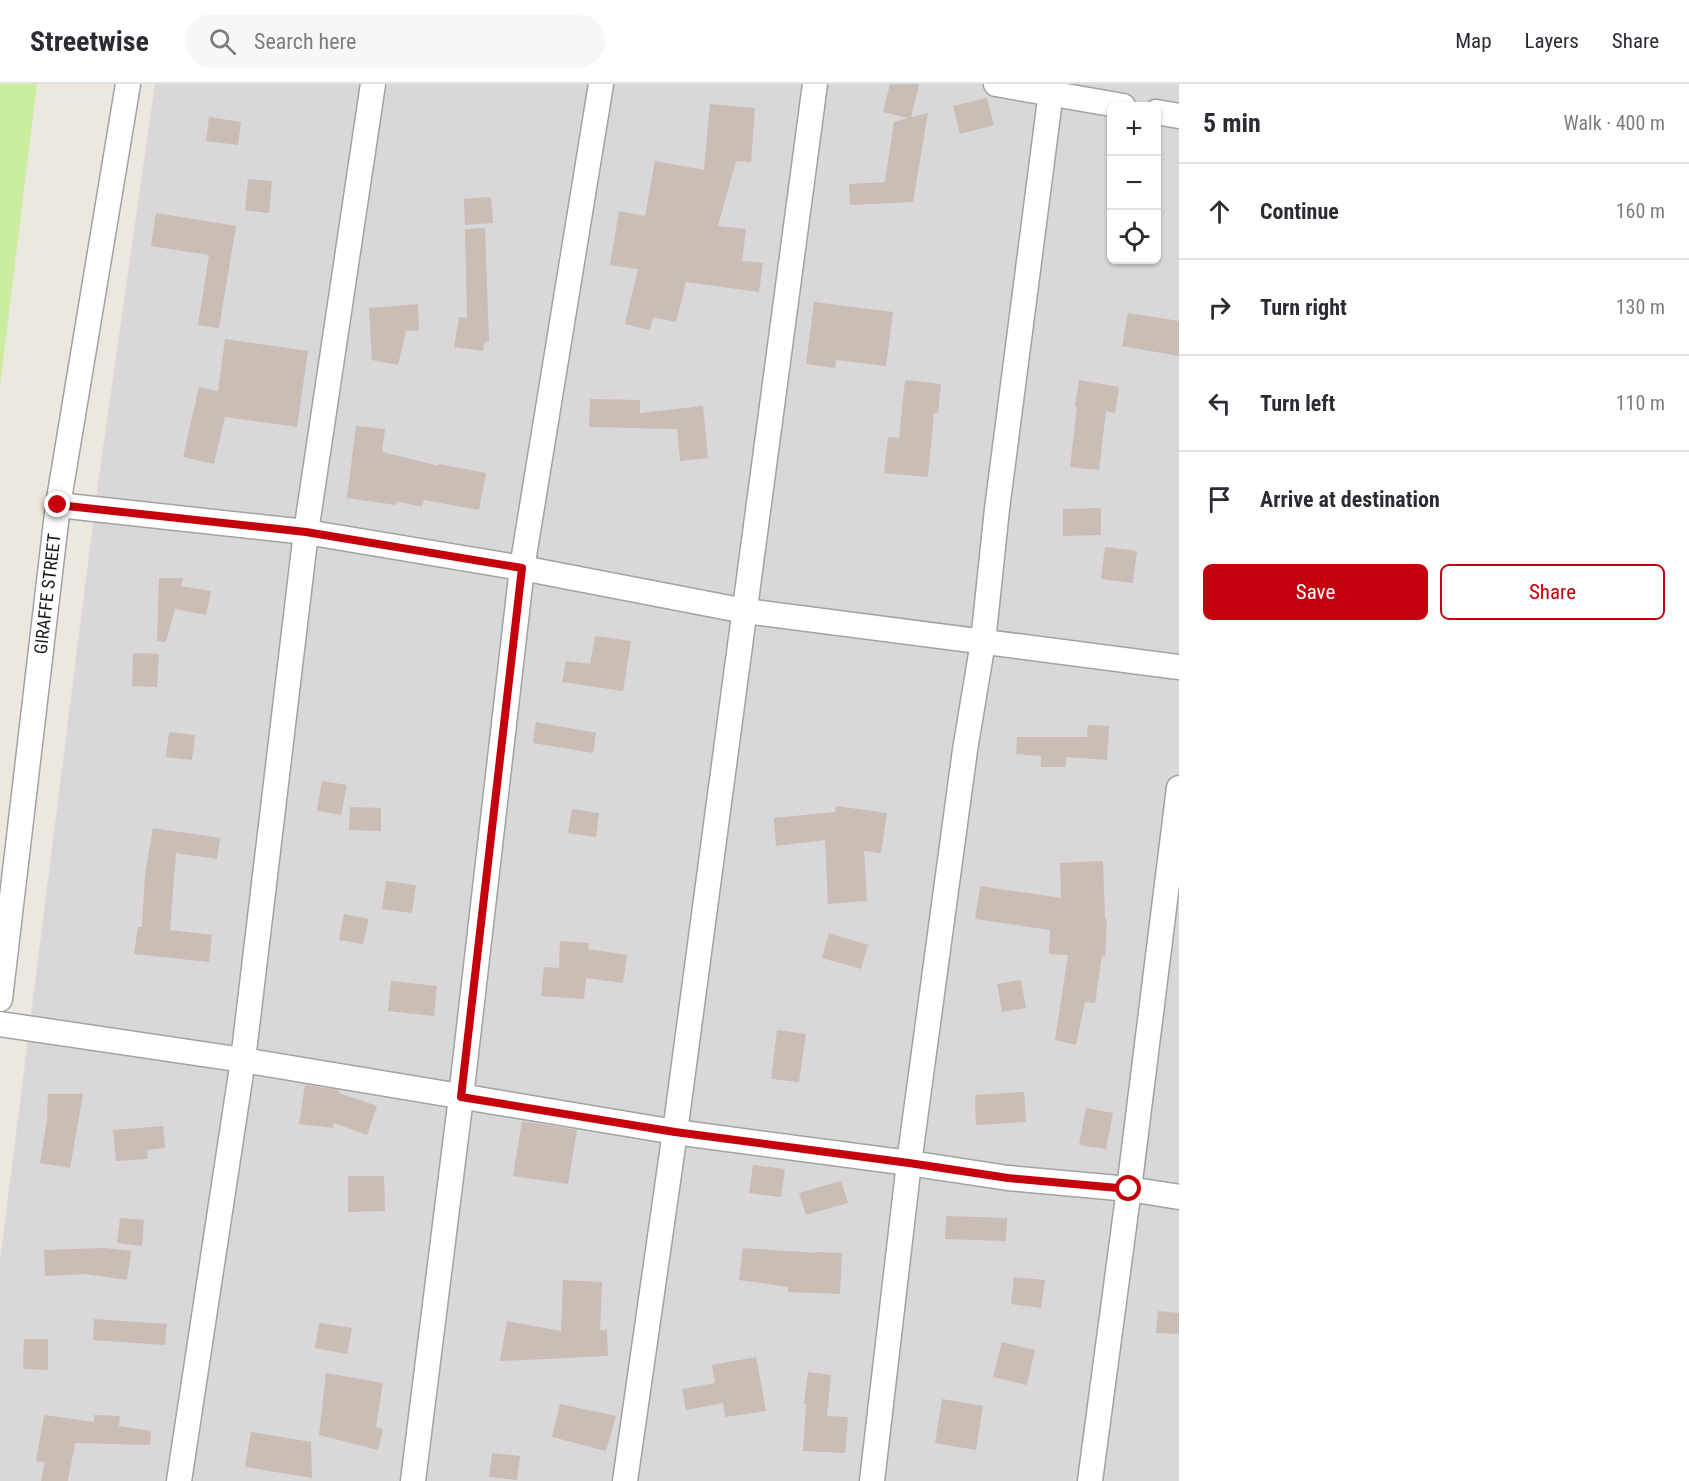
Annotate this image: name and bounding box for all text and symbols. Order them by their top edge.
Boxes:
search box [185,14,605,68]
text: Streetwise [30,25,149,58]
icon: search [206,25,239,58]
text: Search here [254,29,356,54]
text: Map [1455,29,1492,53]
text: Layers [1525,29,1579,53]
text: Share [1612,29,1659,53]
map controls [1107,102,1161,264]
button: + [1107,102,1161,156]
text: 5 min [1203,108,1261,138]
text: Walk · 400 m [1564,111,1665,135]
button: − [1107,156,1161,210]
icon: ahead [1203,195,1236,228]
text: Continue [1260,199,1339,224]
text: 160 m [1616,199,1665,223]
button: locate [1107,210,1161,264]
icon: right [1203,291,1236,324]
text: Turn right [1260,295,1347,320]
text: 130 m [1616,295,1665,319]
icon: left [1203,387,1236,420]
text: Turn left [1260,391,1335,416]
text: 110 m [1616,391,1665,415]
icon: arrive [1203,483,1236,516]
text: Arrive at destination [1260,487,1440,512]
route end [44,491,70,517]
street label: GIRAFFE STREET [30,532,65,655]
button: Save [1203,564,1428,620]
button: Share [1440,564,1665,620]
route start [1115,1175,1141,1201]

